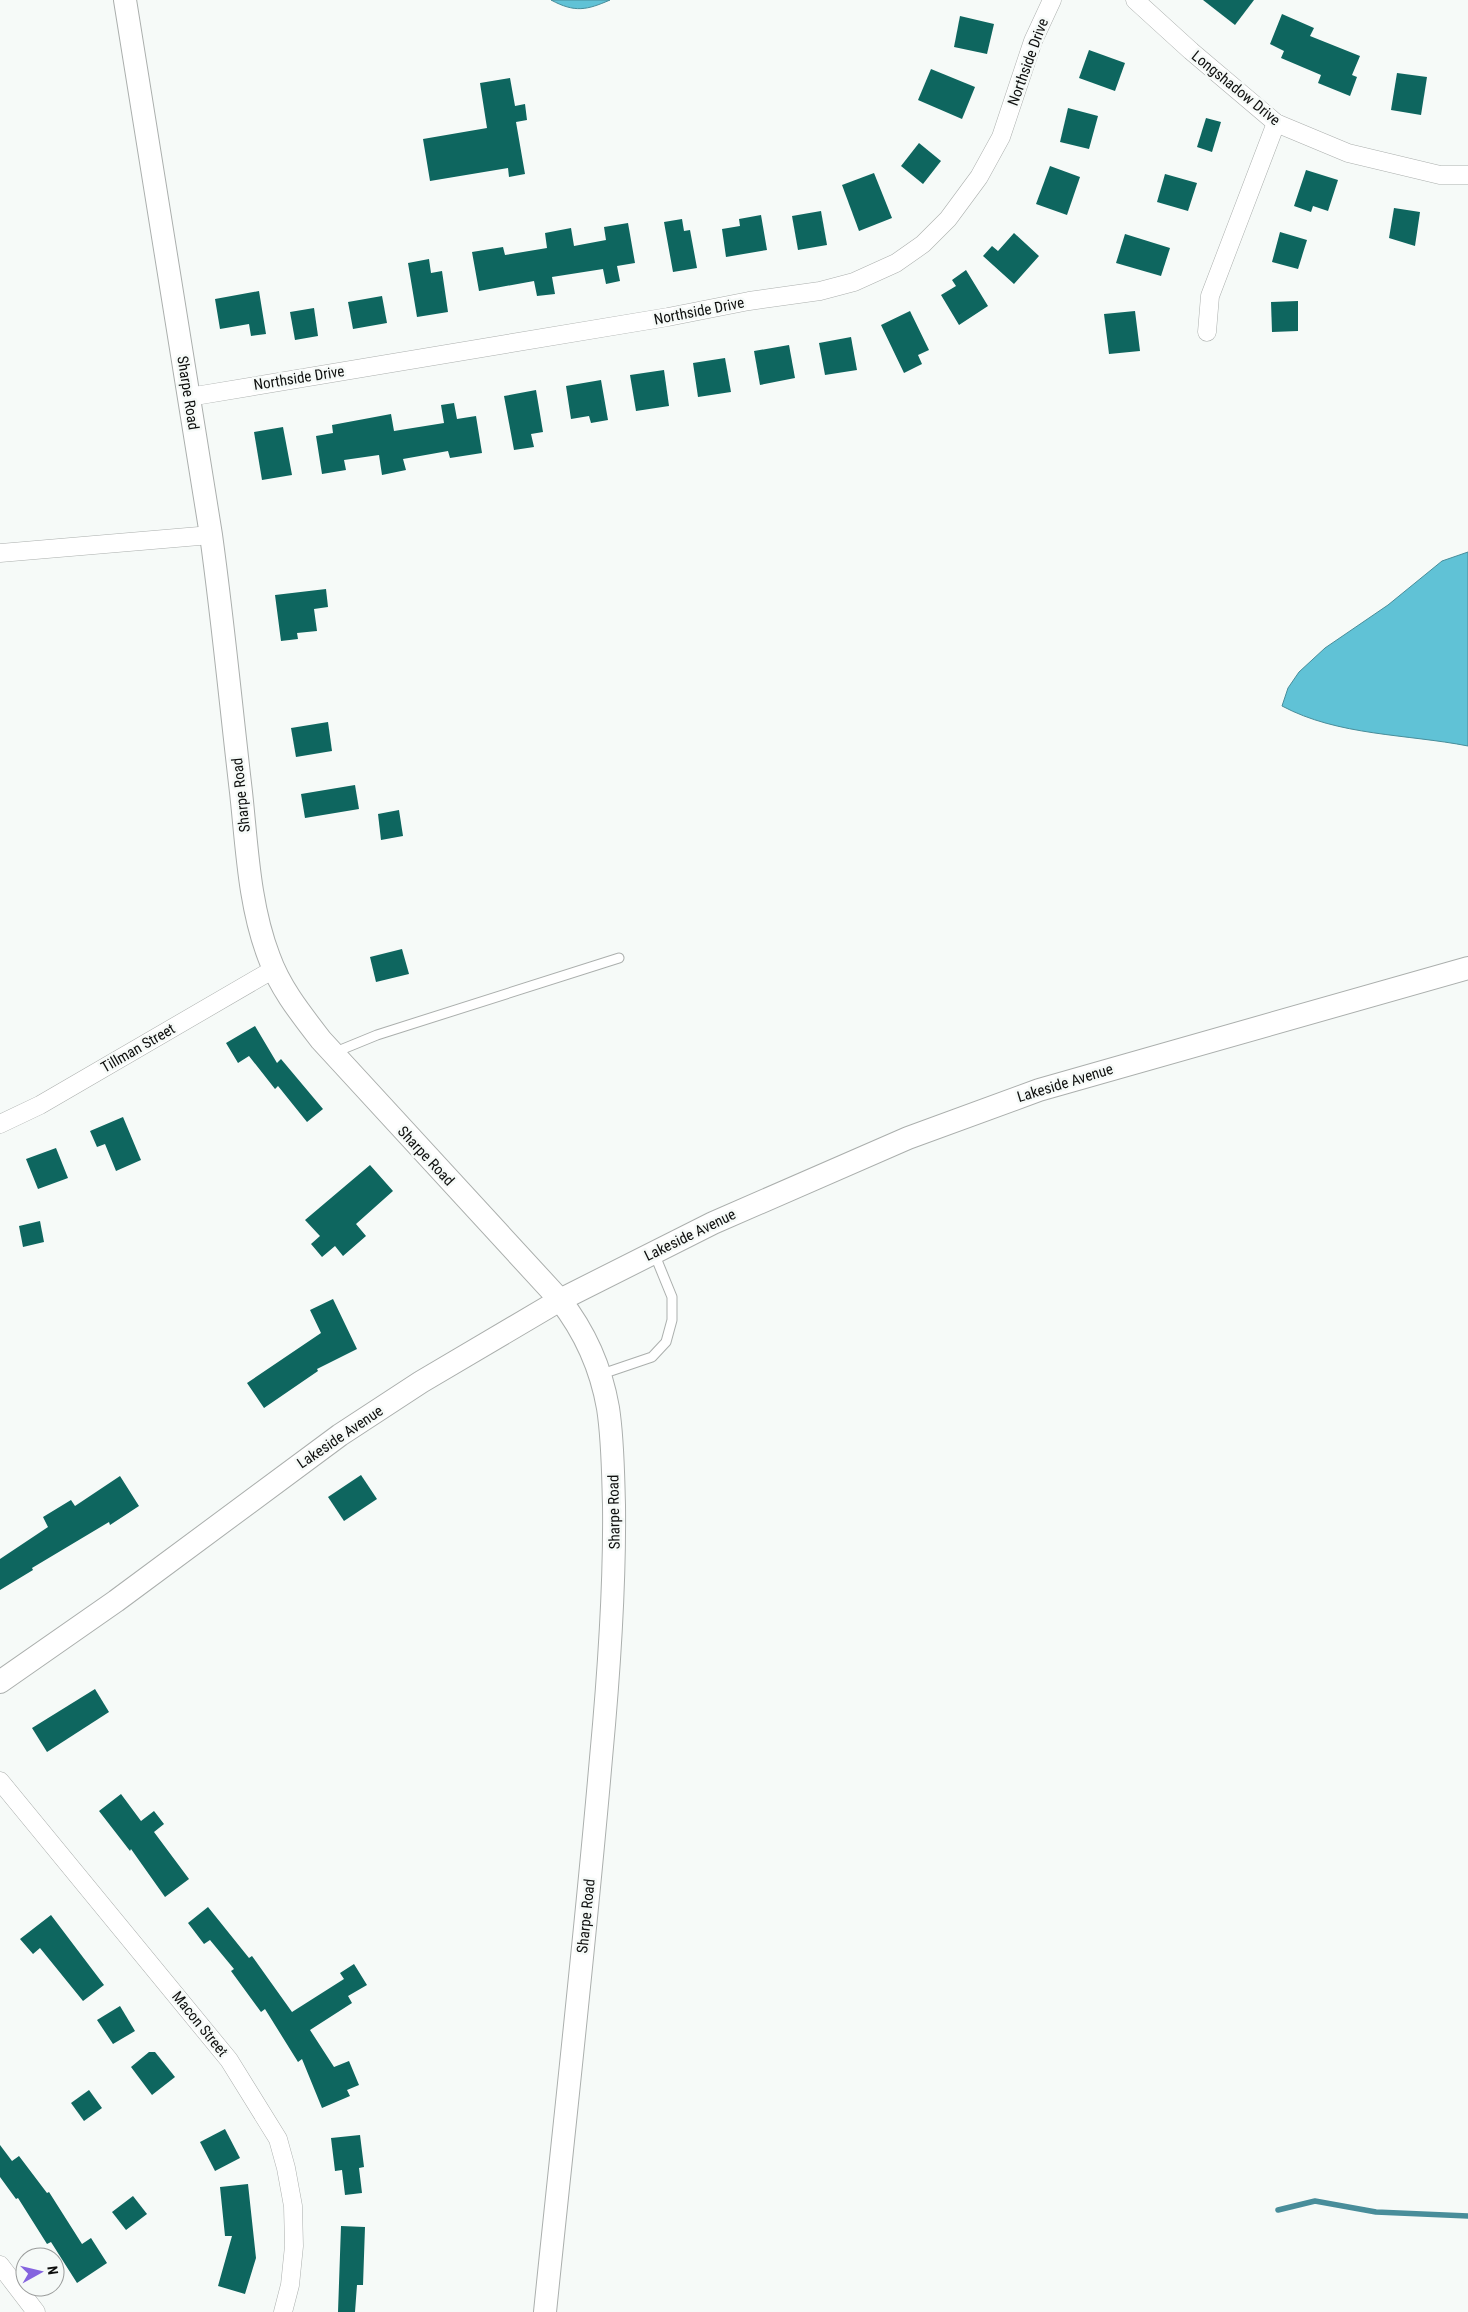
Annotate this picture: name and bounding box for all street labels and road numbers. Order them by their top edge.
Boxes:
street label: Northside Drive [1004,16,1052,108]
street label: Longshadow Drive [1188,47,1284,129]
street label: Northside Drive [652,293,746,329]
street label: Sharpe Road [173,355,203,431]
street label: Northside Drive [252,362,346,394]
street label: Sharpe Road [228,757,254,833]
street label: Tillman Street [98,1020,178,1076]
street label: Lakeside Avenue [1015,1060,1115,1106]
street label: Sharpe Road [394,1123,458,1189]
street label: Lakeside Avenue [641,1205,739,1265]
street label: Lakeside Avenue [294,1402,386,1472]
street label: Sharpe Road [604,1474,624,1550]
street label: Sharpe Road [573,1878,599,1954]
street label: Macon Street [168,1988,232,2060]

